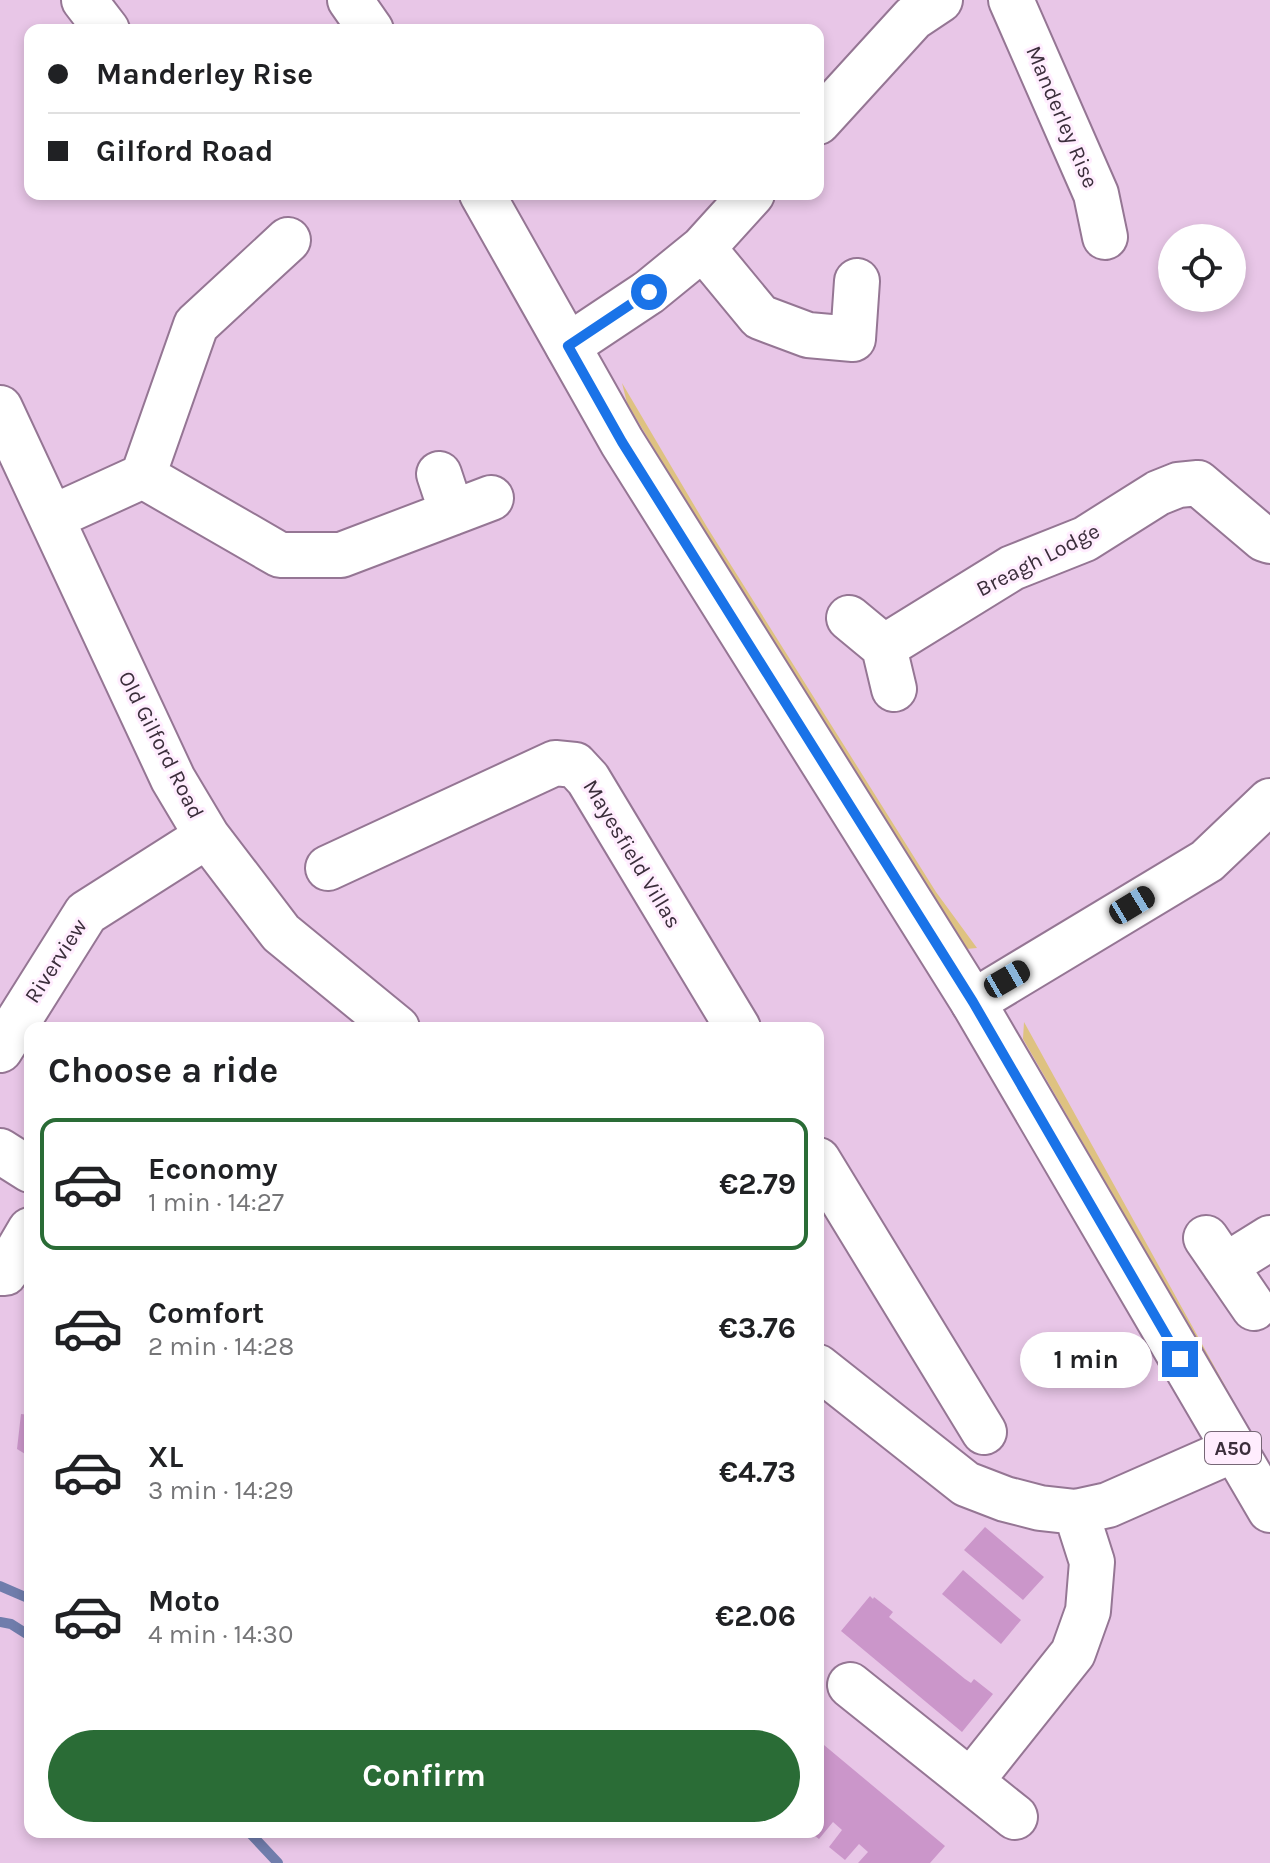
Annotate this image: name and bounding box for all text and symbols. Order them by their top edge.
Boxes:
street label: Manderley Rise [1020,42,1104,192]
text: Manderley Rise [96,56,313,92]
text: Gilford Road [96,133,273,169]
map controls [1158,224,1246,312]
button: locate [1158,224,1246,312]
route start [631,274,667,310]
street label: Breagh Lodge [972,518,1104,602]
street label: Old Gilford Road [113,667,209,823]
street label: Mayesfield Villas [577,775,687,933]
car [1105,882,1159,928]
street label: Riverview [19,914,93,1008]
car [980,957,1034,1001]
text: Choose a ride [48,1049,278,1091]
icon: car [52,1148,124,1220]
text: Economy [148,1151,278,1187]
text: €2.79 [719,1166,796,1202]
text: 1 min · 14:27 [148,1187,284,1218]
icon: car [52,1292,124,1364]
text: Comfort [148,1295,264,1331]
text: €3.76 [719,1310,796,1346]
text: 2 min · 14:28 [148,1331,294,1362]
callout: 1 min [1020,1331,1152,1387]
route end [1162,1341,1198,1377]
text: 1 min [1053,1344,1119,1375]
road number: A50 [1205,1432,1261,1464]
icon: car [52,1436,124,1508]
text: XL [148,1439,183,1475]
text: €4.73 [719,1454,796,1490]
text: 3 min · 14:29 [148,1475,294,1506]
icon: car [52,1580,124,1652]
text: Moto [148,1583,220,1619]
text: €2.06 [715,1598,796,1634]
text: 4 min · 14:30 [148,1619,293,1650]
button: Confirm [48,1730,800,1822]

